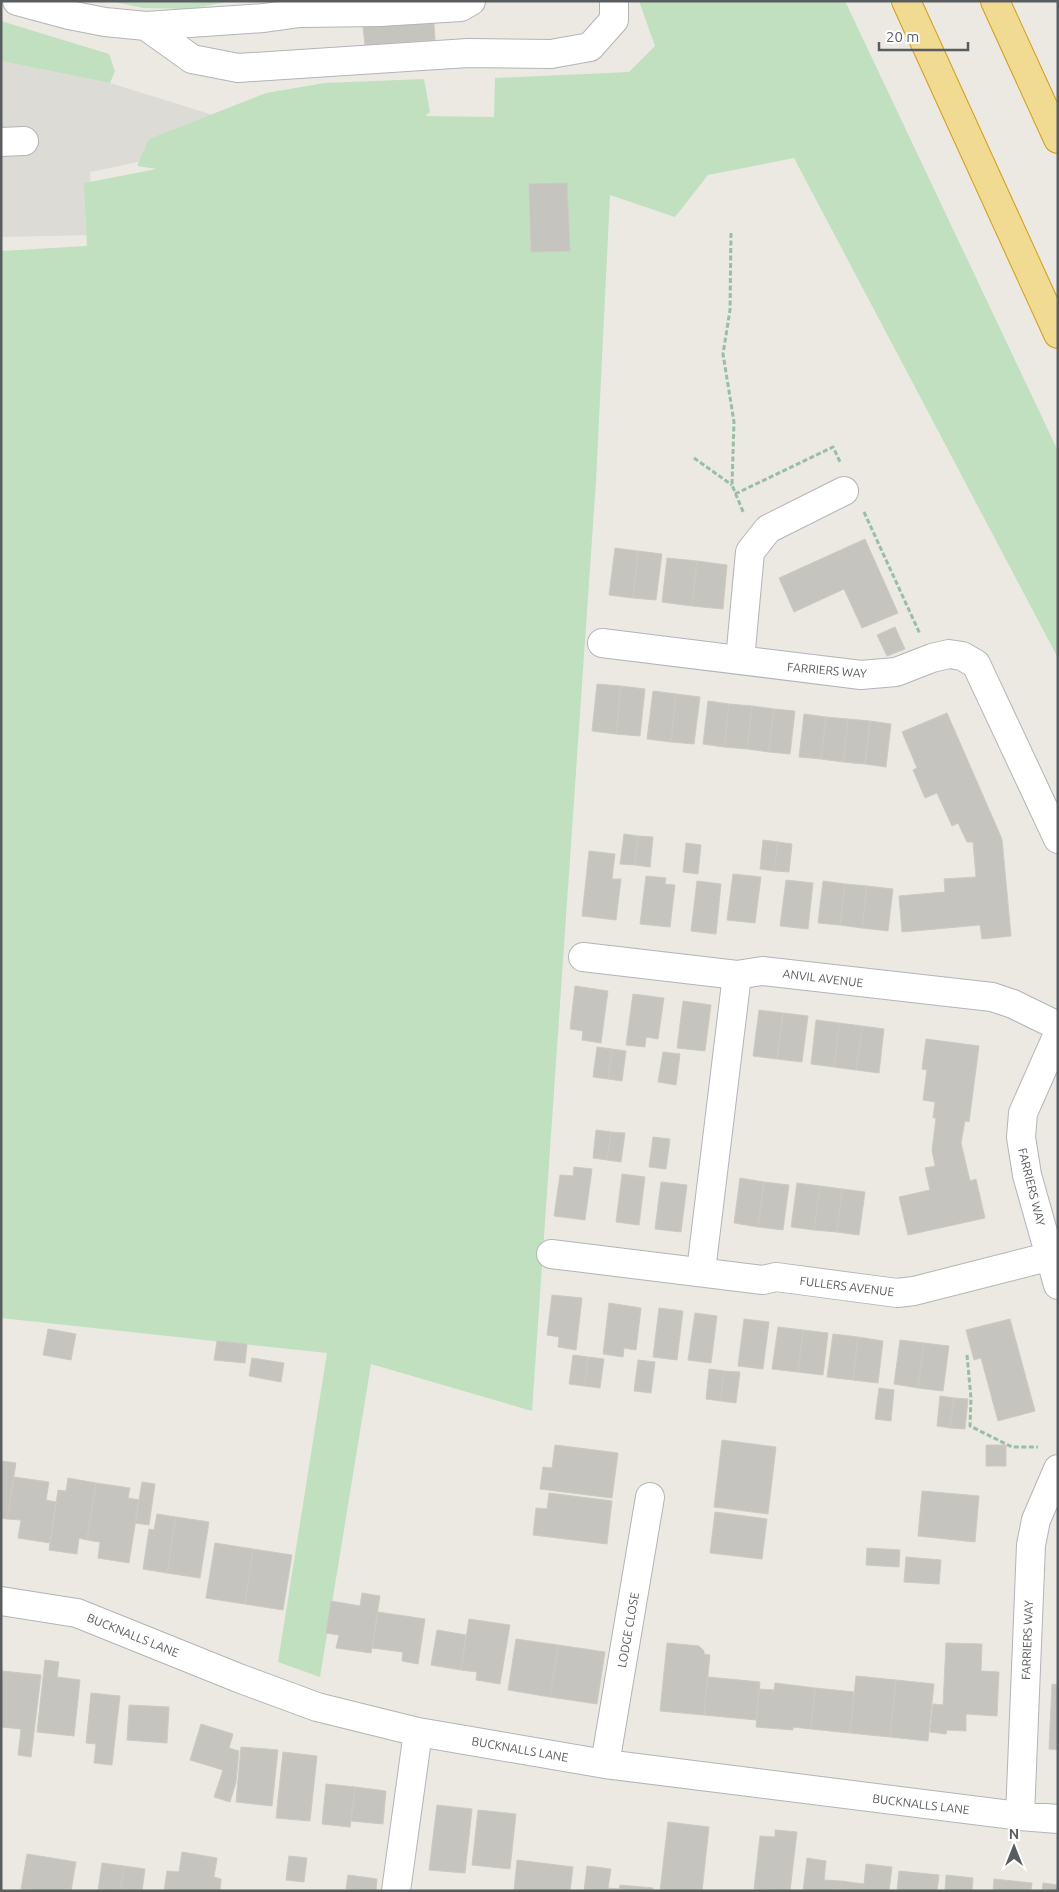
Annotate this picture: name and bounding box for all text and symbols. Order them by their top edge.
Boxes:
scale bar [879,20,968,52]
text: 20 m [886,28,919,45]
street label: FARRIERS WAY [787,660,867,680]
street label: ANVIL AVENUE [782,967,864,989]
street label: FARRIERS WAY [1016,1147,1048,1227]
street label: FULLERS AVENUE [799,1274,895,1298]
street label: LODGE CLOSE [615,1591,641,1669]
street label: FARRIERS WAY [1019,1600,1035,1680]
street label: BUCKNALLS LANE [85,1611,181,1659]
street label: BUCKNALLS LANE [471,1734,570,1764]
street label: BUCKNALLS LANE [872,1792,971,1816]
north arrow [989,1822,1039,1872]
text: N [1009,1826,1019,1842]

